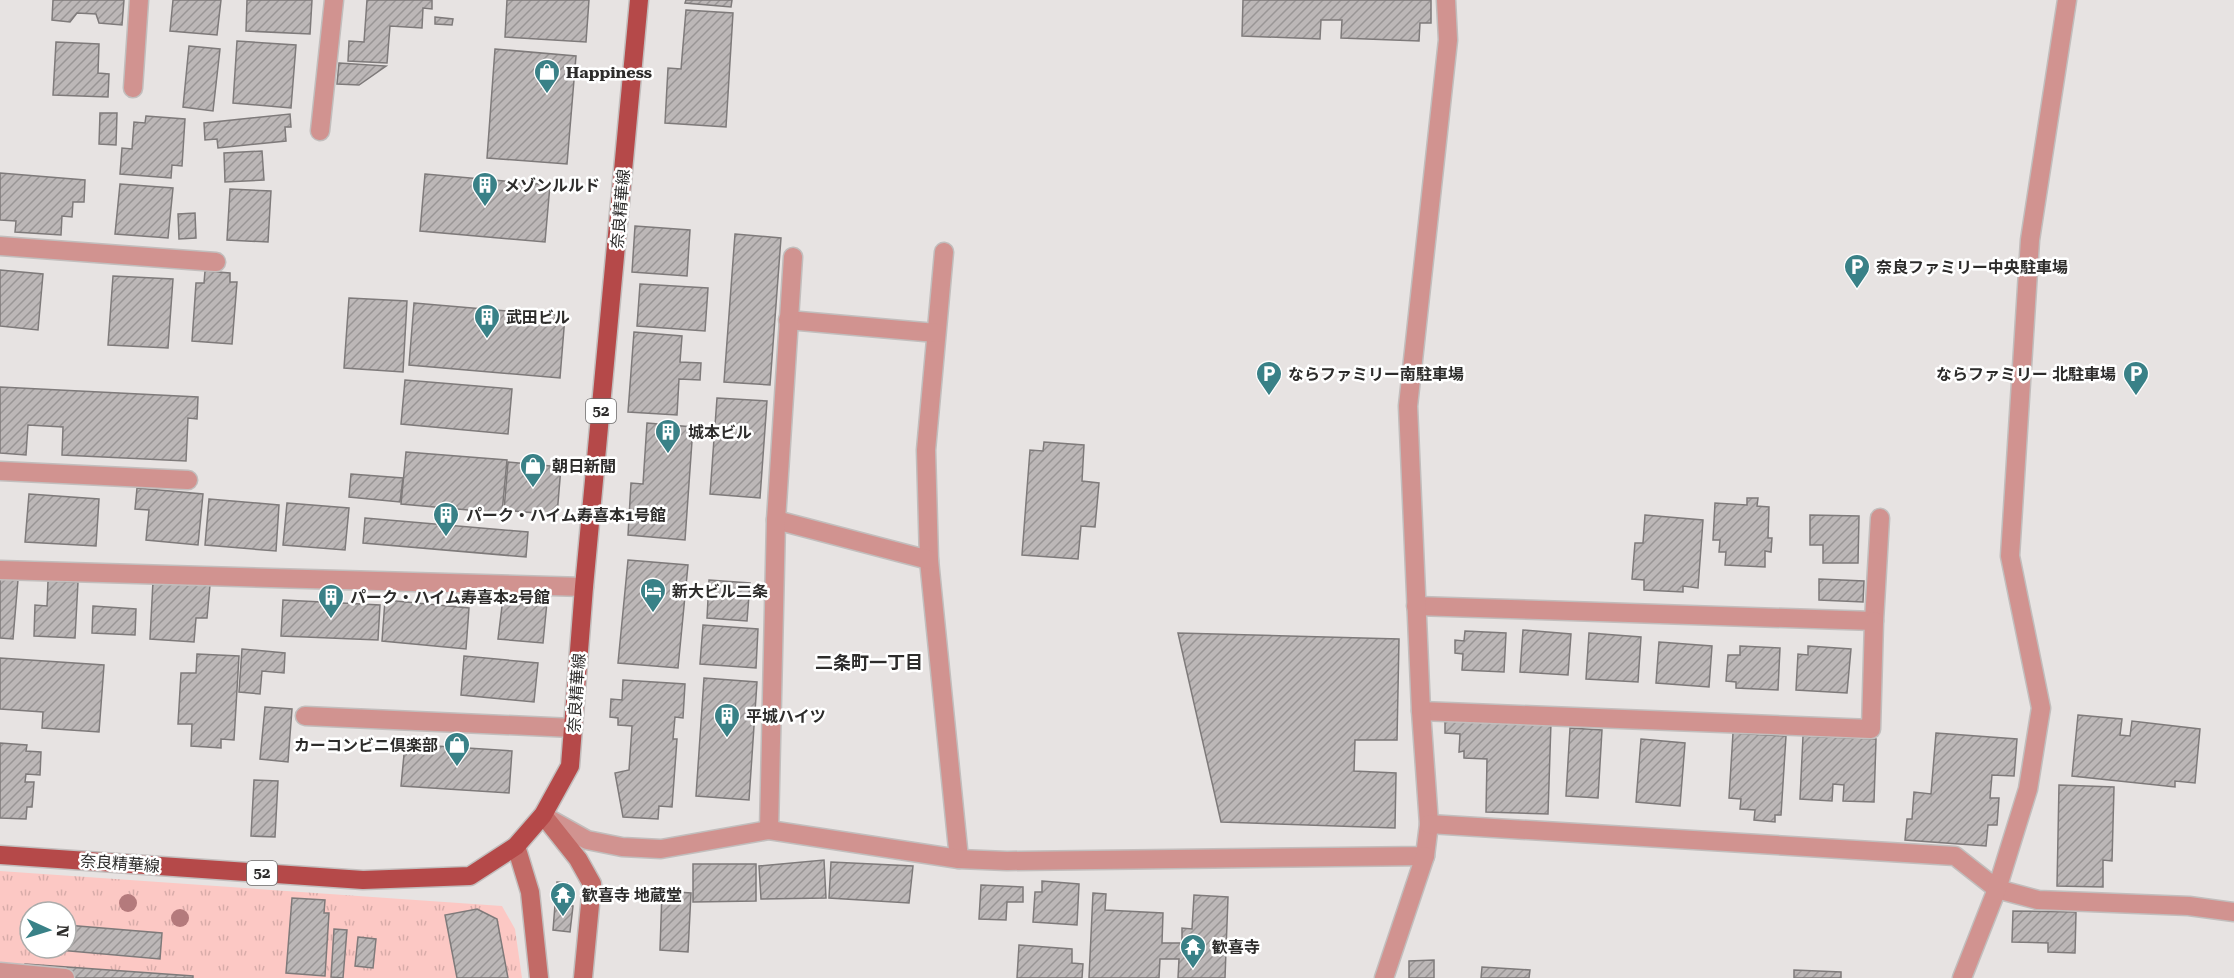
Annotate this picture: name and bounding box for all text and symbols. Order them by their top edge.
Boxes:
shop icon: Happiness [532,57,562,95]
place label: Happiness [566,63,652,82]
street label: 奈良精華線 [608,168,633,250]
building icon: メゾンルルド [470,170,500,208]
place label: メゾンルルド [504,176,600,195]
parking icon: 奈良ファミリー中央駐車場 [1842,252,1872,290]
place label: 奈良ファミリー中央駐車場 [1876,258,2068,277]
building icon: 武田ビル [472,302,502,340]
place label: 武田ビル [506,308,570,327]
parking icon: ならファミリー南駐車場 [1254,359,1284,397]
parking icon: ならファミリー 北駐車場 [2121,359,2151,397]
place label: ならファミリー南駐車場 [1288,365,1464,384]
place label: ならファミリー 北駐車場 [1936,365,2116,384]
road number: 52 [586,399,616,423]
building icon: 城本ビル [653,417,683,455]
place label: 城本ビル [688,423,752,442]
shop icon: 朝日新聞 [518,451,548,489]
place label: 朝日新聞 [552,457,616,476]
building icon: パーク・ハイム寿喜本1号館 [431,500,461,538]
place label: パーク・ハイム寿喜本1号館 [466,506,666,525]
hotel icon: 新大ビル二条 [638,576,668,614]
building icon: パーク・ハイム寿喜本2号館 [316,582,346,620]
place label: 新大ビル二条 [672,582,768,601]
place label: パーク・ハイム寿喜本2号館 [350,588,550,607]
street label: 奈良精華線 [564,652,589,734]
district label: 二条町一丁目 [815,652,923,673]
building icon: 平城ハイツ [712,701,742,739]
place label: 平城ハイツ [746,707,826,726]
shop icon: カーコンビニ倶楽部 [442,730,472,768]
place label: カーコンビニ倶楽部 [294,736,438,755]
street label: 奈良精華線 [79,851,161,876]
road number: 52 [247,861,277,885]
temple icon: 歓喜寺 地蔵堂 [548,880,578,918]
place label: 歓喜寺 地蔵堂 [582,886,682,905]
north arrow [18,900,78,960]
text: N [53,924,72,938]
temple icon: 歓喜寺 [1178,932,1208,970]
place label: 歓喜寺 [1212,938,1260,957]

